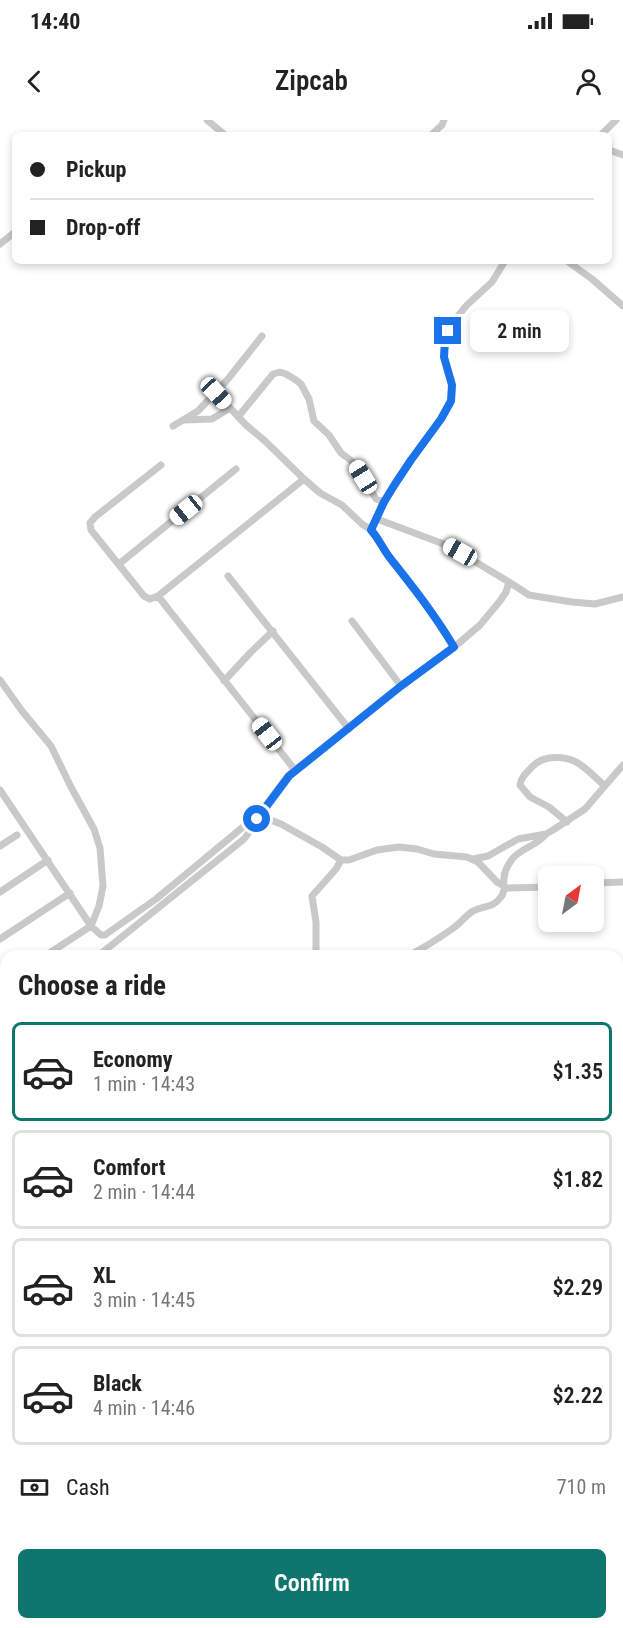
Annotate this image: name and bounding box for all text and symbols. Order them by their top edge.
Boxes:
text: 14:40 [30,9,81,34]
icon: back [18,65,51,98]
text: Zipcab [275,65,348,97]
icon: person [572,65,605,98]
text: Pickup [66,157,126,182]
text: Drop-off [66,215,140,240]
callout: 2 min [469,310,568,352]
route end [434,317,461,344]
text: 2 min [497,319,542,343]
car [197,374,235,412]
car [346,457,380,497]
car [166,492,206,528]
car [440,535,480,569]
car [249,714,285,754]
route start [243,805,270,832]
north arrow [538,866,604,932]
map controls [538,866,604,932]
text: Choose a ride [18,970,166,1002]
icon: car [21,1045,75,1099]
text: Economy [93,1047,173,1072]
text: $1.35 [552,1059,603,1084]
text: 1 min · 14:43 [93,1072,195,1096]
icon: car [21,1153,75,1207]
text: Comfort [93,1155,166,1180]
text: $1.82 [552,1167,603,1192]
text: 2 min · 14:44 [93,1180,195,1204]
icon: car [21,1261,75,1315]
text: XL [93,1263,116,1288]
text: $2.29 [552,1275,603,1300]
text: 3 min · 14:45 [93,1288,195,1312]
icon: car [21,1369,75,1423]
text: Black [93,1371,142,1396]
text: $2.22 [552,1383,603,1408]
text: 4 min · 14:46 [93,1396,195,1420]
icon: cash [18,1471,51,1504]
text: Cash [66,1475,110,1500]
text: 710 m [557,1475,606,1499]
button: Confirm [18,1549,606,1618]

